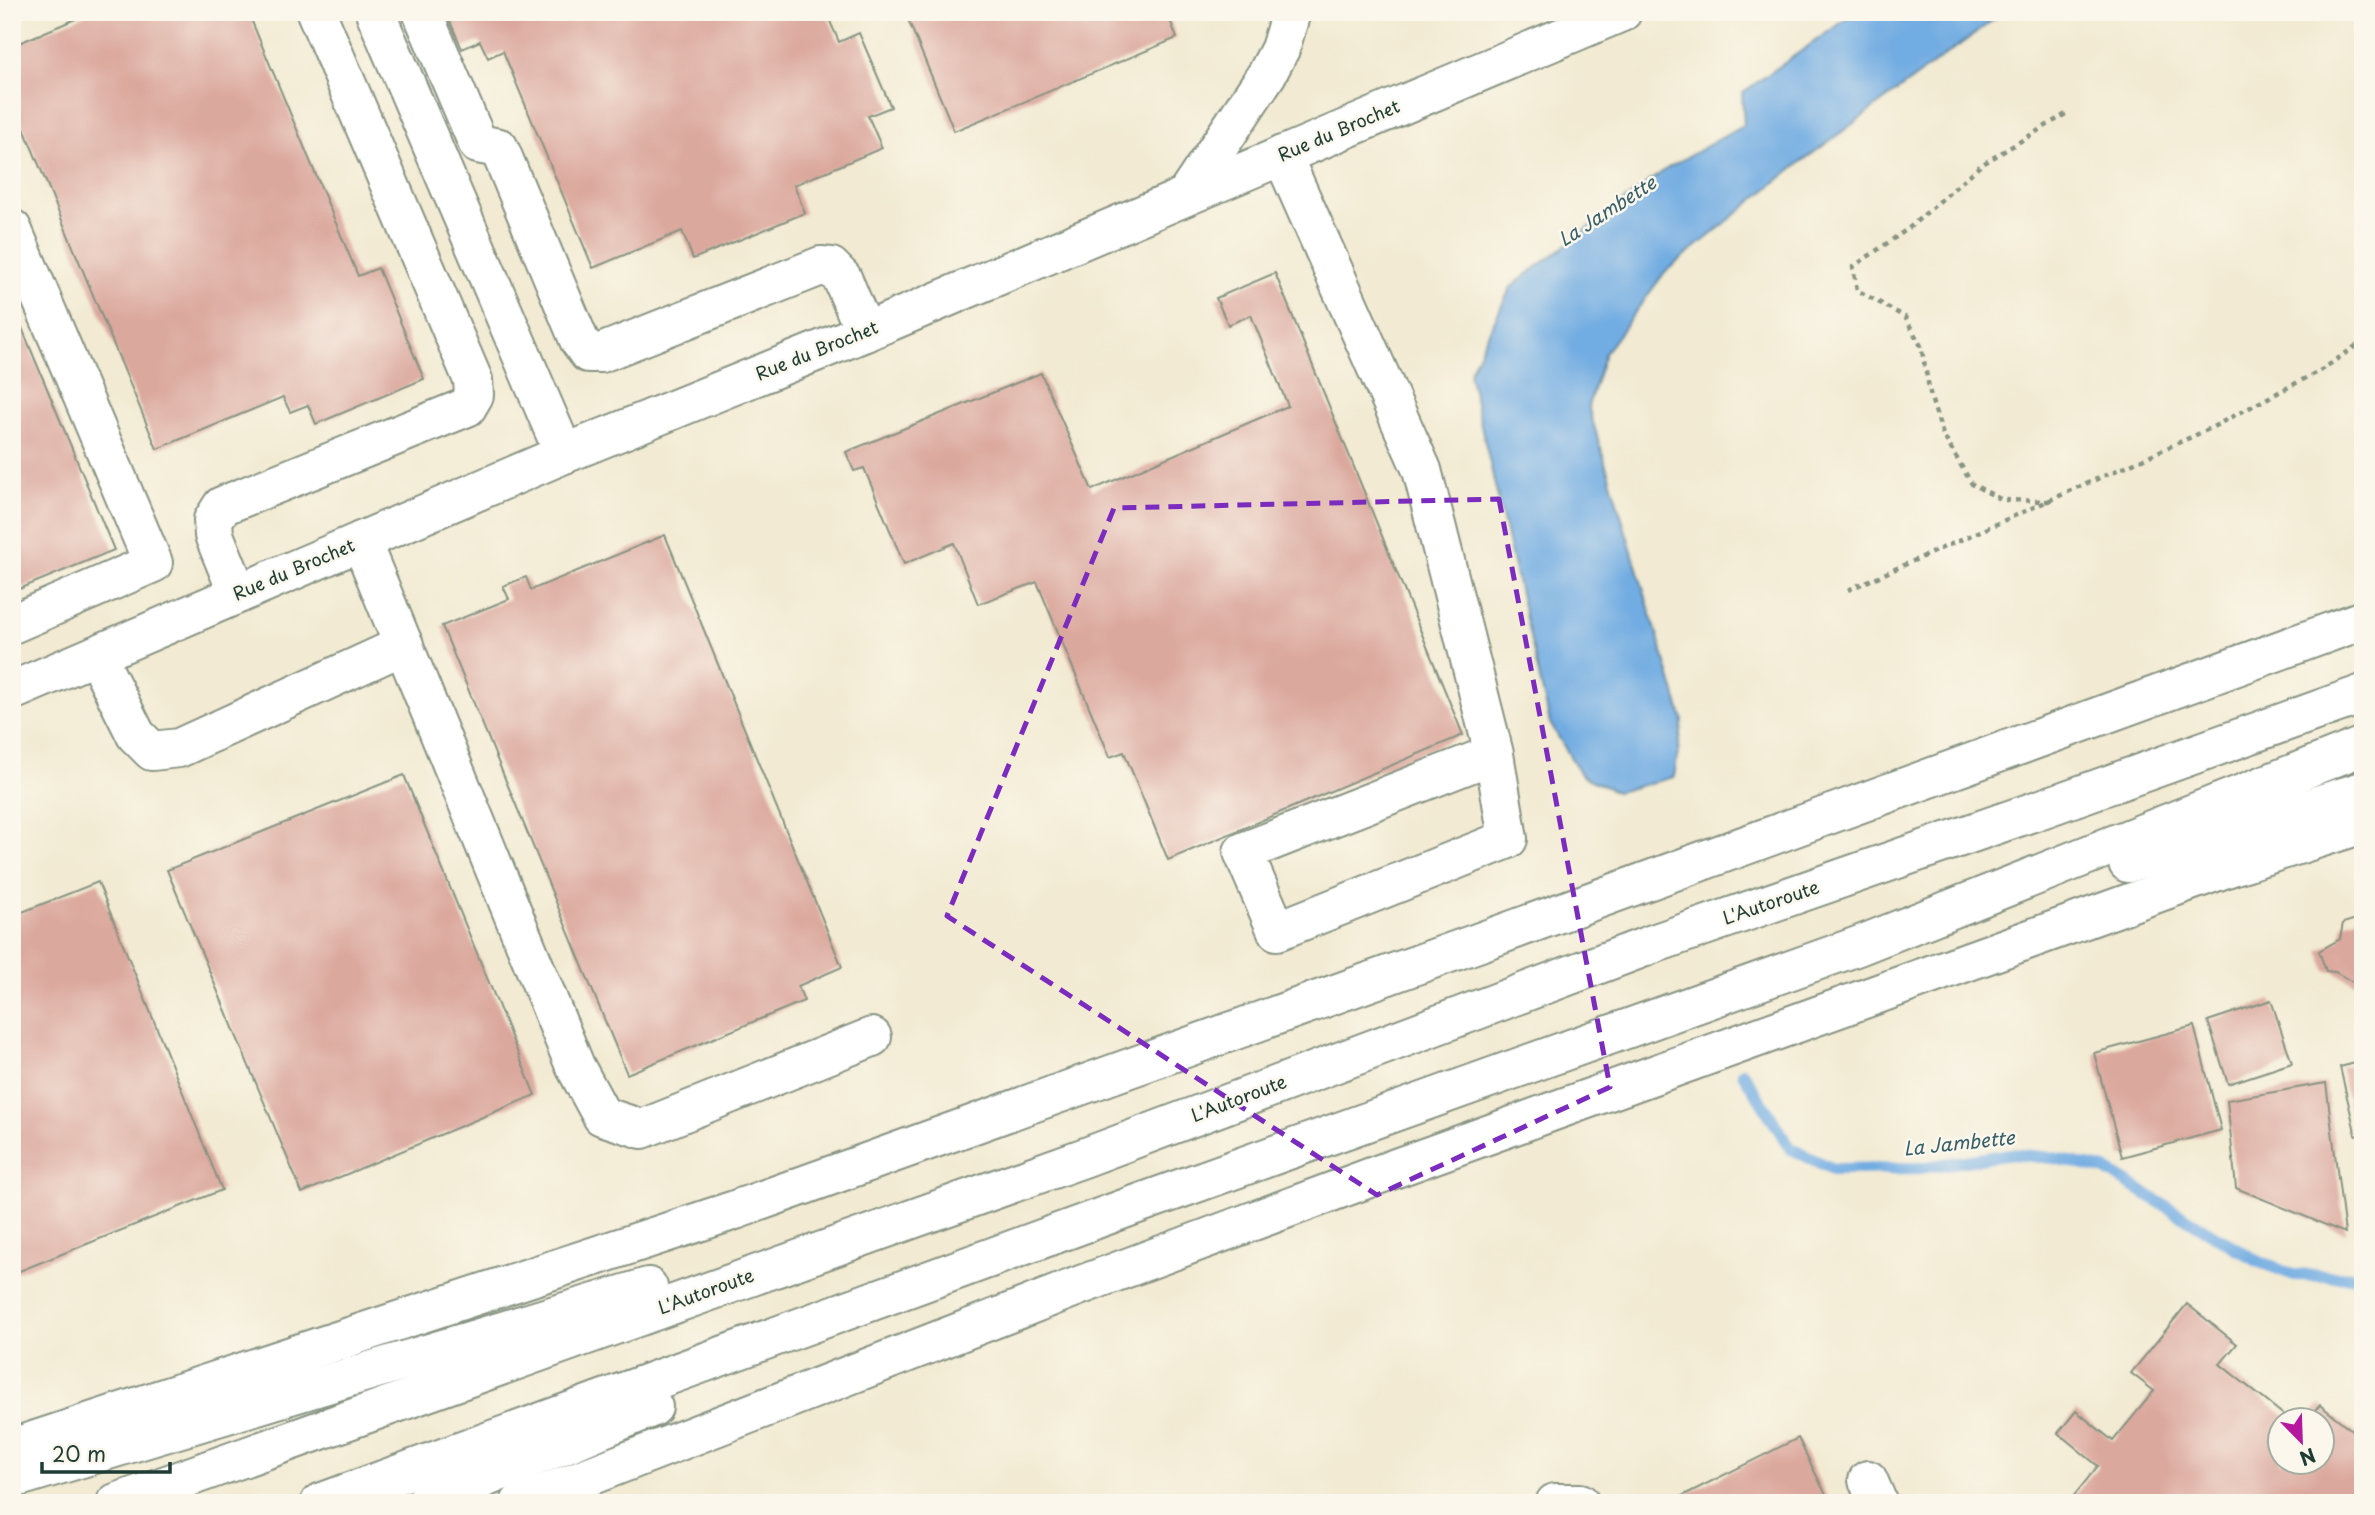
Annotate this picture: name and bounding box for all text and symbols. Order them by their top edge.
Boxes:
street label: Rue du Brochet [1273,92,1404,167]
water label: La Jambette [1552,167,1662,252]
street label: Rue du Brochet [751,313,882,386]
street label: Rue du Brochet [228,531,359,606]
street label: L'Autoroute [1719,872,1823,931]
street label: L'Autoroute [1187,1067,1290,1128]
water label: La Jambette [1902,1122,2017,1162]
street label: L'Autoroute [654,1261,757,1320]
north arrow [2266,1406,2336,1476]
scale bar [42,1431,170,1475]
text: 20 m [52,1437,106,1469]
text: N [2296,1442,2320,1473]

